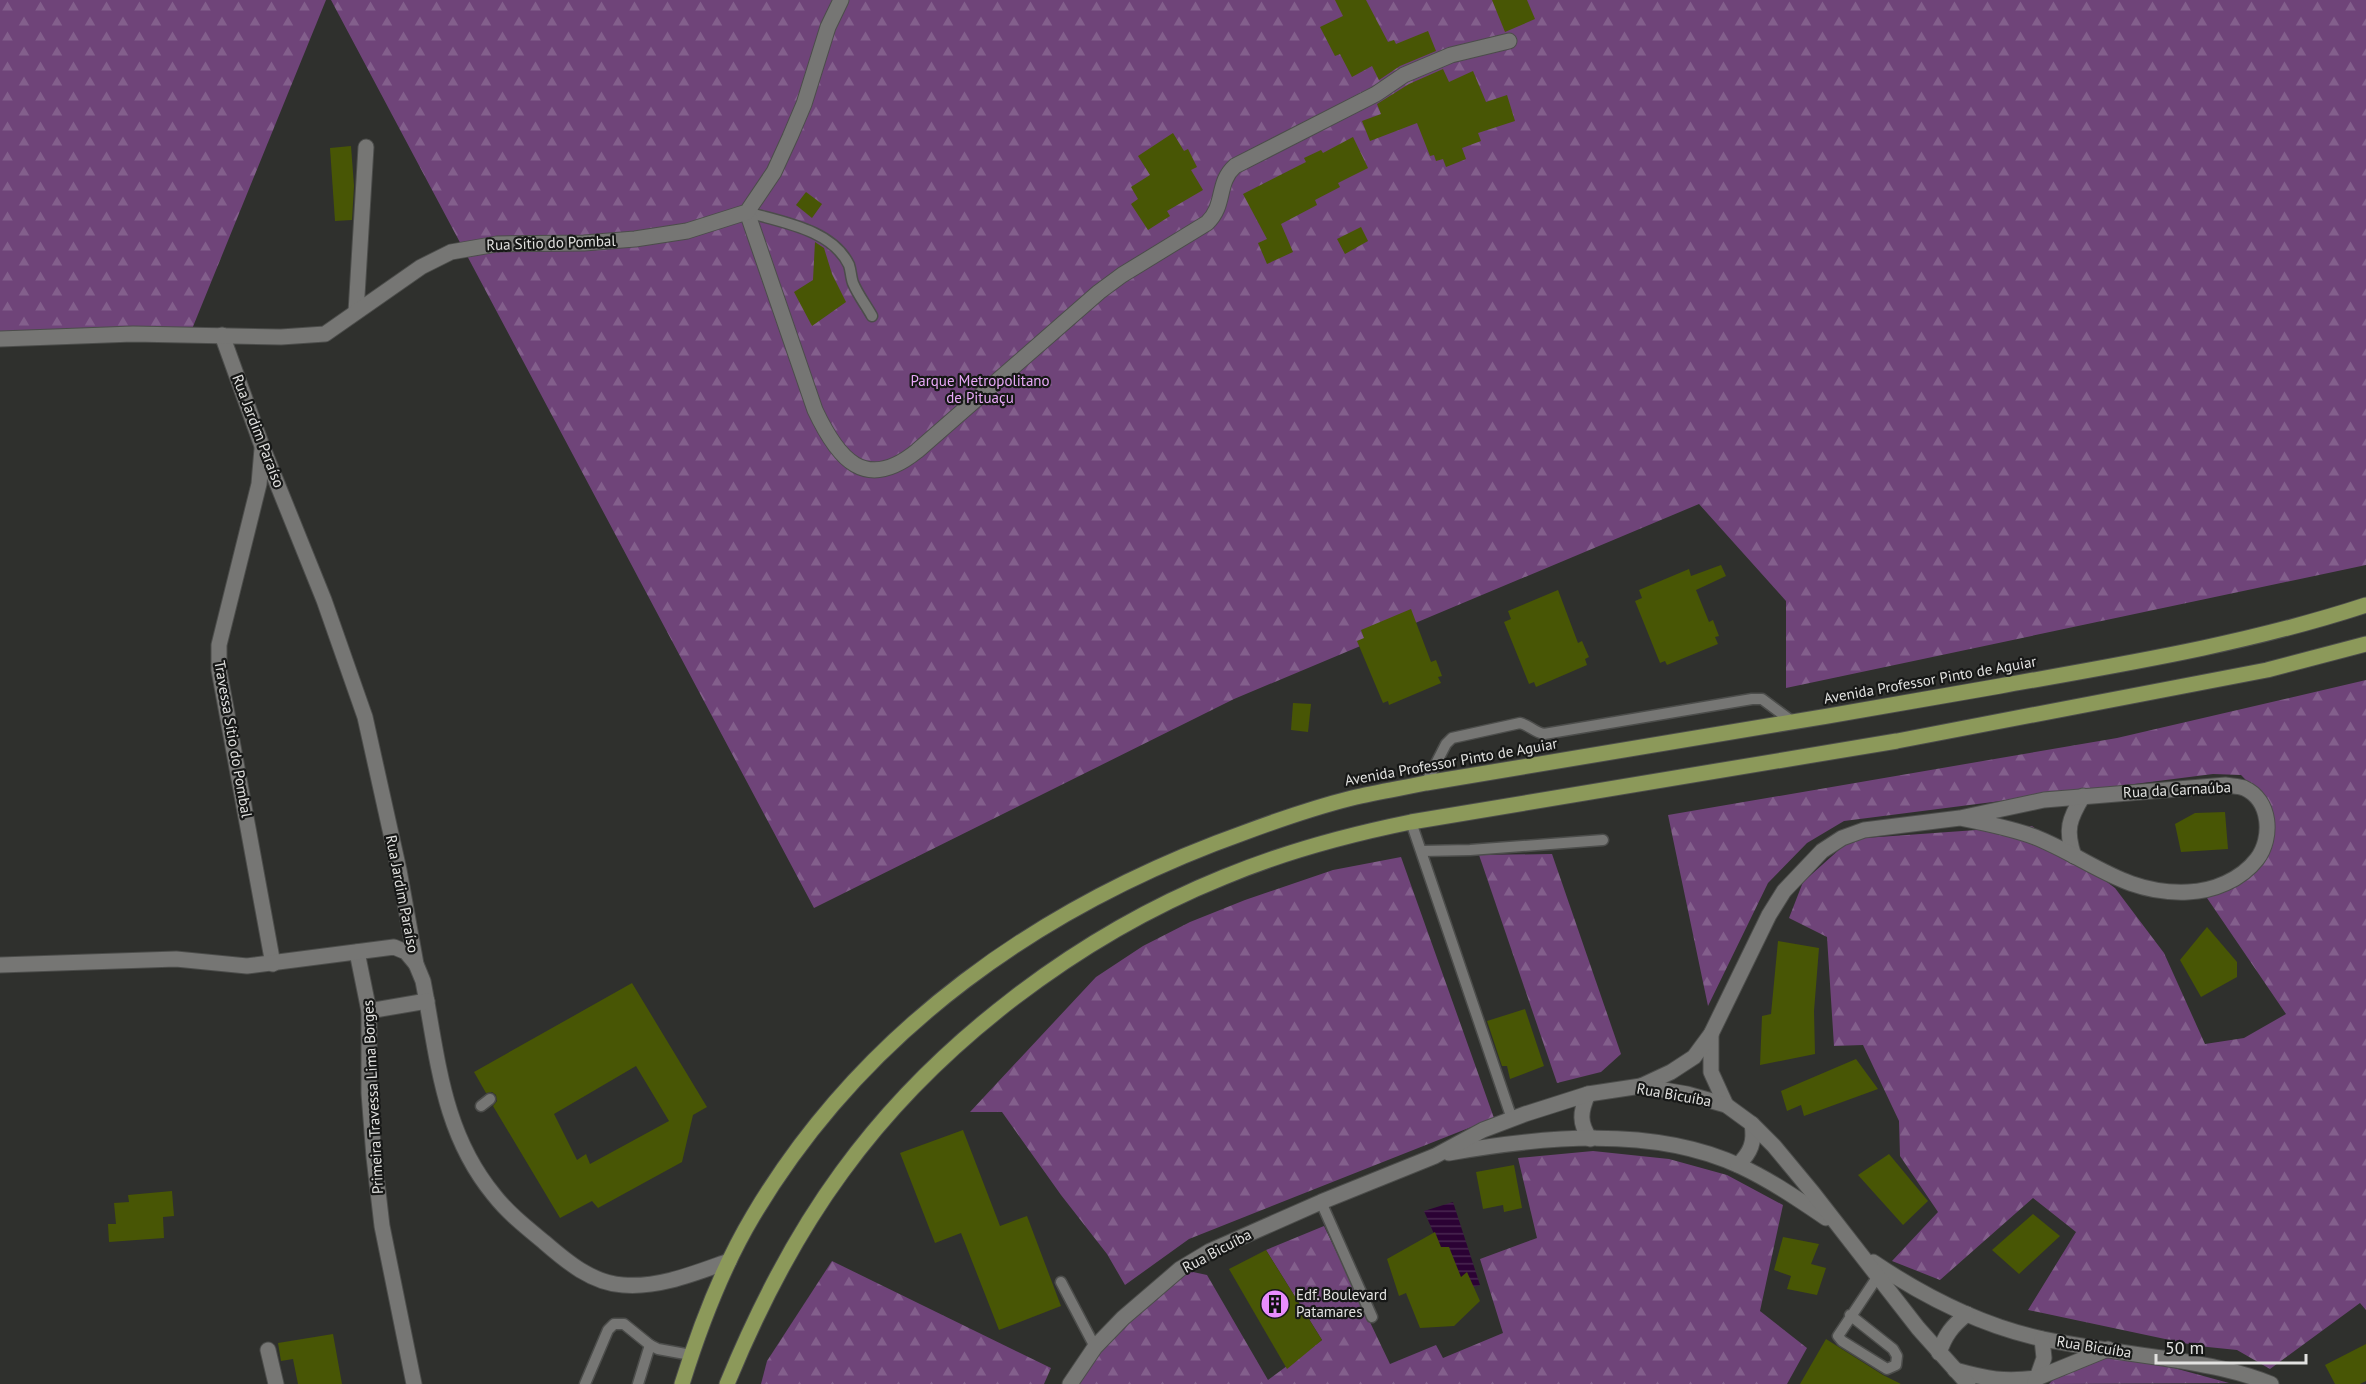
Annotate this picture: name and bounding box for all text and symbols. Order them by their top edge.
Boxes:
street label: Rua Sítio do Pombal [486,231,617,254]
park label: Parque Metropolitano de Pituaçu [910,371,1050,407]
street label: Rua Jardim Paraíso [228,372,289,490]
street label: Avenida Professor Pinto de Aguiar [1822,651,2038,708]
street label: Travessa Sítio do Pombal [210,659,257,820]
street label: Avenida Professor Pinto de Aguiar [1343,733,1559,790]
street label: Rua da Carnaúba [2123,777,2231,802]
street label: Rua Jardim Paraíso [382,833,423,954]
street label: Primeira Travessa Lima Borges [358,1000,387,1195]
street label: Rua Bicuíba [1635,1079,1713,1110]
street label: Rua Bicuíba [1179,1224,1255,1277]
place label: Edf. Boulevard Patamares [1296,1285,1387,1321]
building icon: Edf. Boulevard Patamares [1259,1288,1291,1320]
scale bar [2156,1327,2306,1365]
street label: Rua Bicuíba [2055,1331,2133,1362]
text: 50 m [2165,1336,2204,1359]

